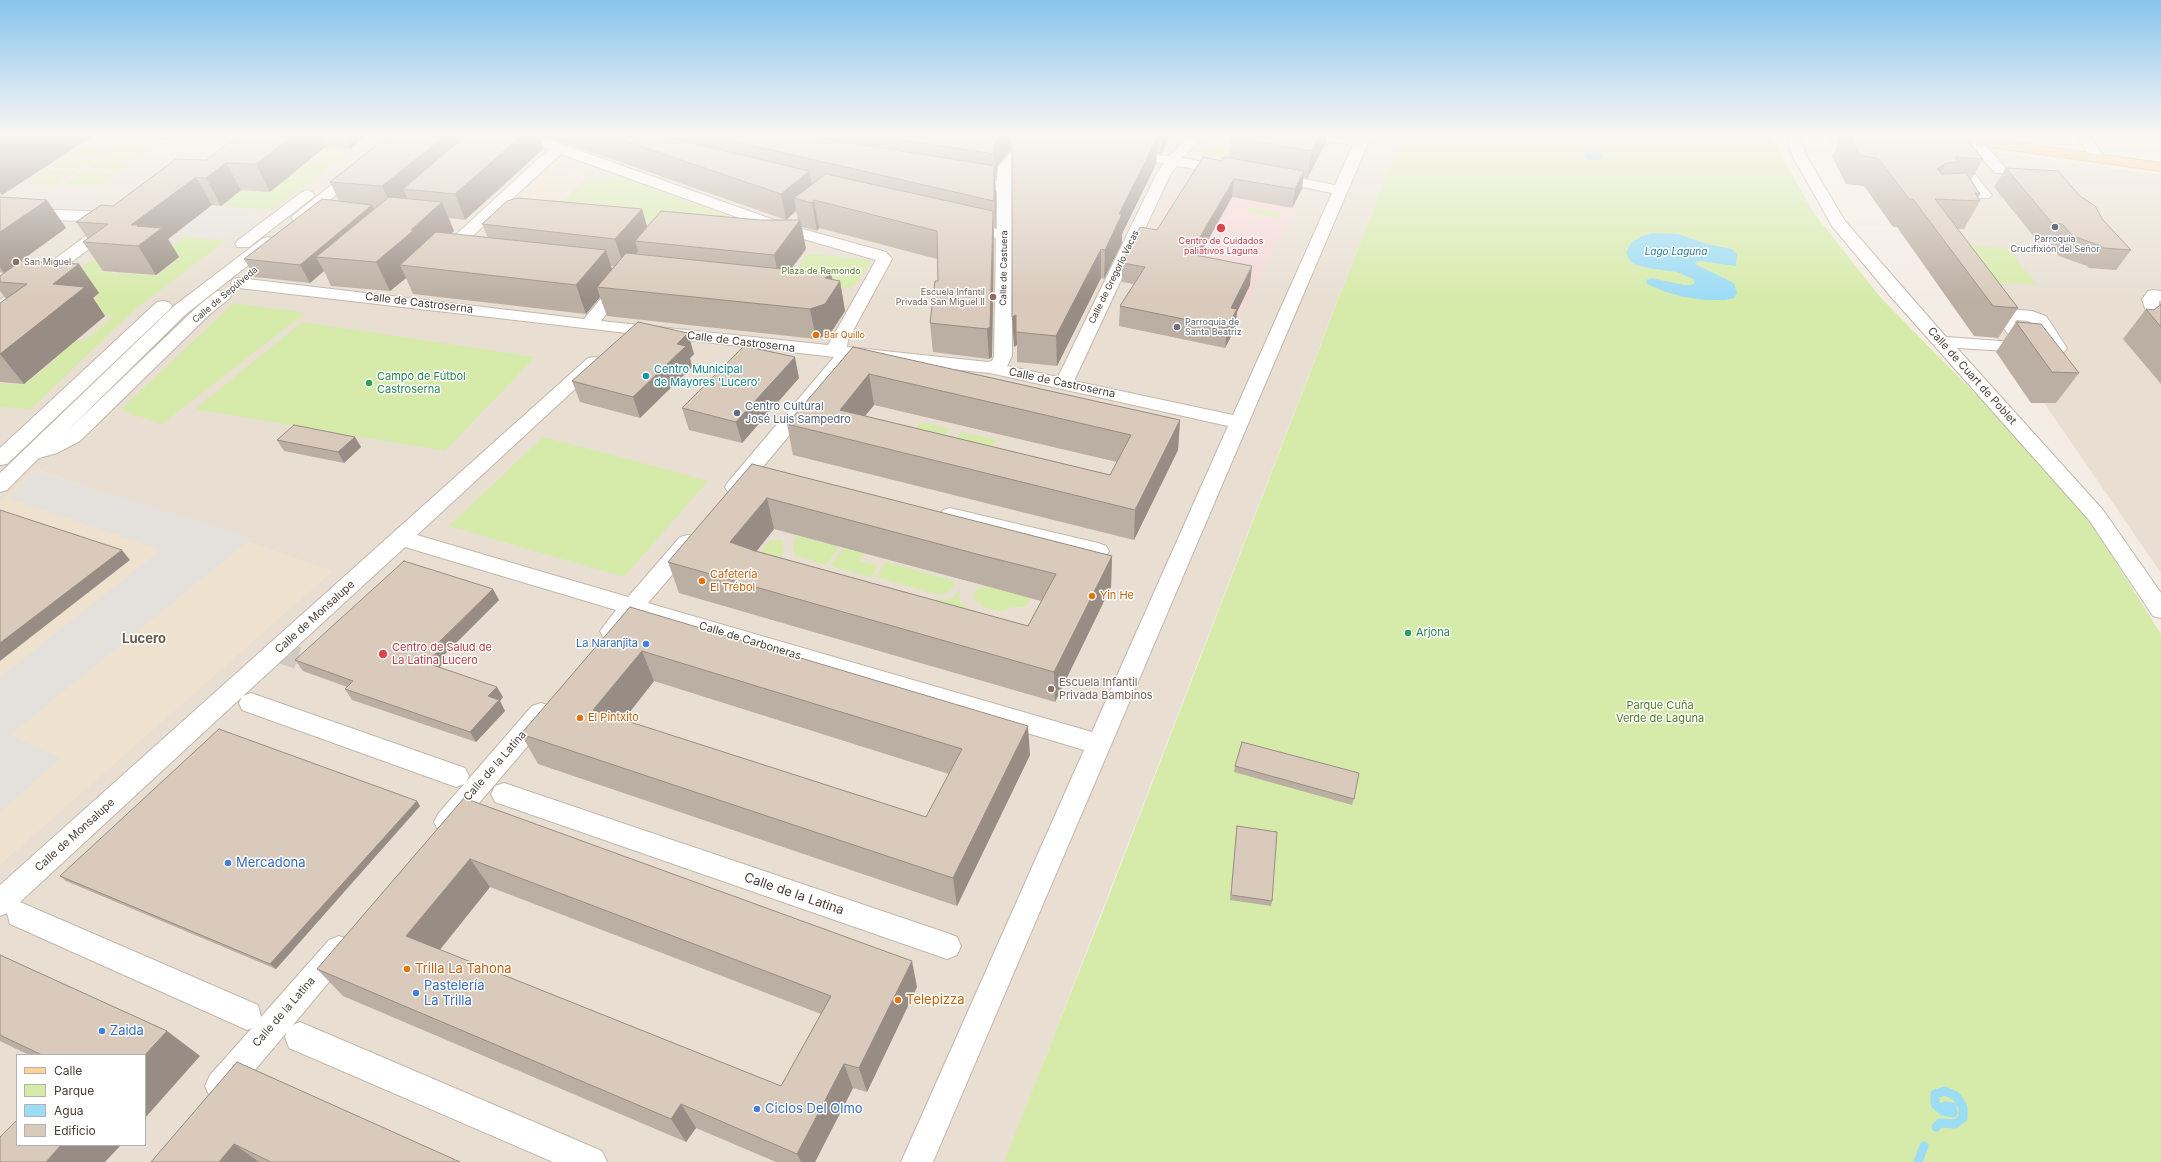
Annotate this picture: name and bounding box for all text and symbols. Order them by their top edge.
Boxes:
marker: Centro de Cuidados paliativos Laguna [1215,222,1227,234]
marker: Parroquia Crucifixión del Señor [2050,222,2060,232]
street label: Calle de Gregorio Vacas [1087,229,1141,325]
street label: Calle de Castuera [998,230,1010,306]
place label: Parroquia Crucifixión del Señor [2010,234,2100,255]
place label: Centro de Cuidados paliativos Laguna [1179,236,1263,257]
water label: Lago Laguna [1645,246,1707,258]
marker: San Miguel [11,257,21,267]
place label: San Miguel [24,257,71,267]
street label: Calle de Sepúlveda [190,265,260,325]
park label: Plaza de Remondo [781,266,861,276]
place label: Escuela Infantil Privada San Miguel II [896,287,985,308]
street label: Calle de Castroserna [364,290,474,316]
marker: Escuela Infantil Privada San Miguel II [988,292,998,302]
place label: Parroquia de Santa Beatriz [1185,317,1242,338]
marker: Parroquia de Santa Beatriz [1172,322,1182,332]
street label: Calle de Cuart de Poblet [1925,325,2019,427]
street label: Calle de Castroserna [686,329,796,355]
marker: Bar Quillo [811,330,821,340]
place label: Bar Quillo [824,330,865,340]
place label: Centro Municipal de Mayores 'Lucero' [654,363,760,389]
street label: Calle de Castroserna [1007,365,1117,401]
place label: Campo de Fútbol Castroserna [377,370,466,396]
marker: Centro Municipal de Mayores 'Lucero' [641,371,651,381]
marker: Campo de Fútbol Castroserna [364,378,374,388]
place label: Centro Cultural José Luis Sampedro [745,400,851,426]
marker: Centro Cultural José Luis Sampedro [732,408,742,418]
place label: Cafetería El Trébol [710,568,757,594]
marker: Cafetería El Trébol [697,576,707,586]
street label: Calle de Monsalupe [272,578,358,656]
place label: Yin He [1100,589,1134,603]
marker: Yin He [1087,591,1097,601]
street label: Calle de Carboneras [697,619,803,663]
place label: Arjona [1416,626,1450,640]
marker: Arjona [1403,628,1413,638]
district label: Lucero [122,631,166,647]
place label: La Naranjita [576,637,638,651]
marker: La Naranjita [641,639,651,649]
place label: Centro de Salud de La Latina Lucero [392,641,492,667]
marker: Centro de Salud de La Latina Lucero [377,648,389,660]
place label: Escuela Infantil Privada Bambinos [1059,676,1153,702]
marker: Escuela Infantil Privada Bambinos [1046,684,1056,694]
park label: Parque Cuña Verde de Laguna [1616,699,1704,725]
place label: El Pintxito [588,711,639,725]
marker: El Pintxito [575,713,585,723]
street label: Calle de la Latina [461,728,529,804]
street label: Calle de Monsalupe [32,796,118,874]
place label: Mercadona [236,855,306,871]
marker: Mercadona [223,858,233,868]
street label: Calle de la Latina [742,870,846,918]
place label: Trilla La Tahona [415,961,512,977]
marker: Trilla La Tahona [402,964,412,974]
street label: Calle de la Latina [250,974,318,1050]
place label: Pastelería La Trilla [424,978,484,1009]
marker: Pastelería La Trilla [411,988,421,998]
place label: Telepizza [906,992,964,1008]
marker: Telepizza [893,995,903,1005]
place label: Zaida [110,1023,144,1039]
marker: Zaida [97,1026,107,1036]
legend [16,1054,146,1146]
text: Calle [54,1063,82,1078]
text: Parque [54,1083,94,1098]
place label: Ciclos Del Olmo [765,1101,863,1117]
text: Agua [54,1103,83,1118]
marker: Ciclos Del Olmo [752,1104,762,1114]
text: Edificio [54,1123,96,1138]

